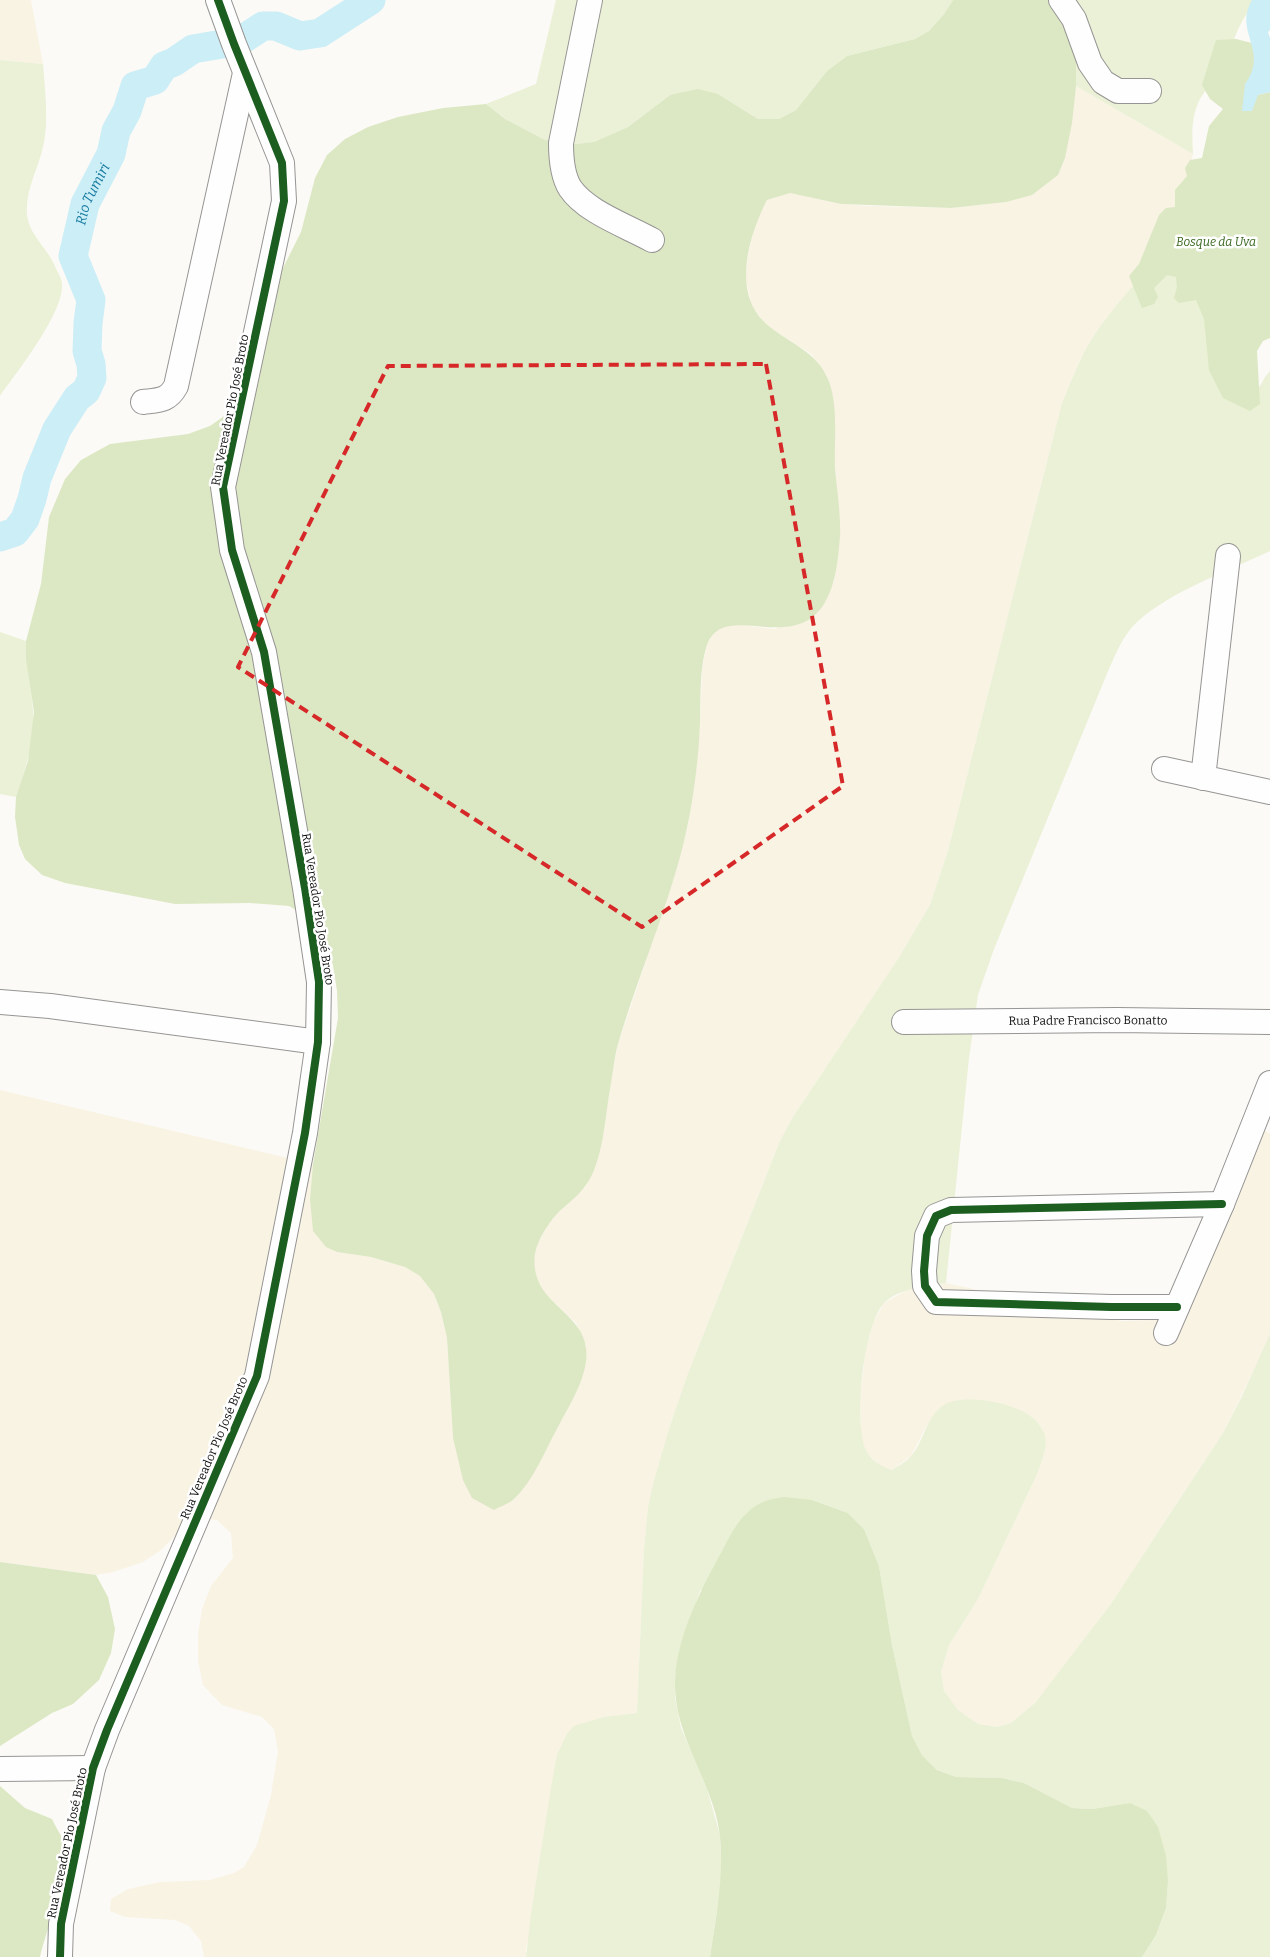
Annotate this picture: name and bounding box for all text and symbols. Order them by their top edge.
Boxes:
water label: Rio Tumiri [72,161,114,227]
park label: Bosque da Uva [1176,235,1256,249]
street label: Rua Vereador Pio José Broto [208,333,252,487]
street label: Rua Vereador Pio José Broto [299,832,337,986]
street label: Rua Padre Francisco Bonatto [1008,1013,1168,1028]
street label: Rua Vereador Pio José Broto [178,1374,251,1522]
street label: Rua Vereador Pio José Broto [44,1766,90,1920]

